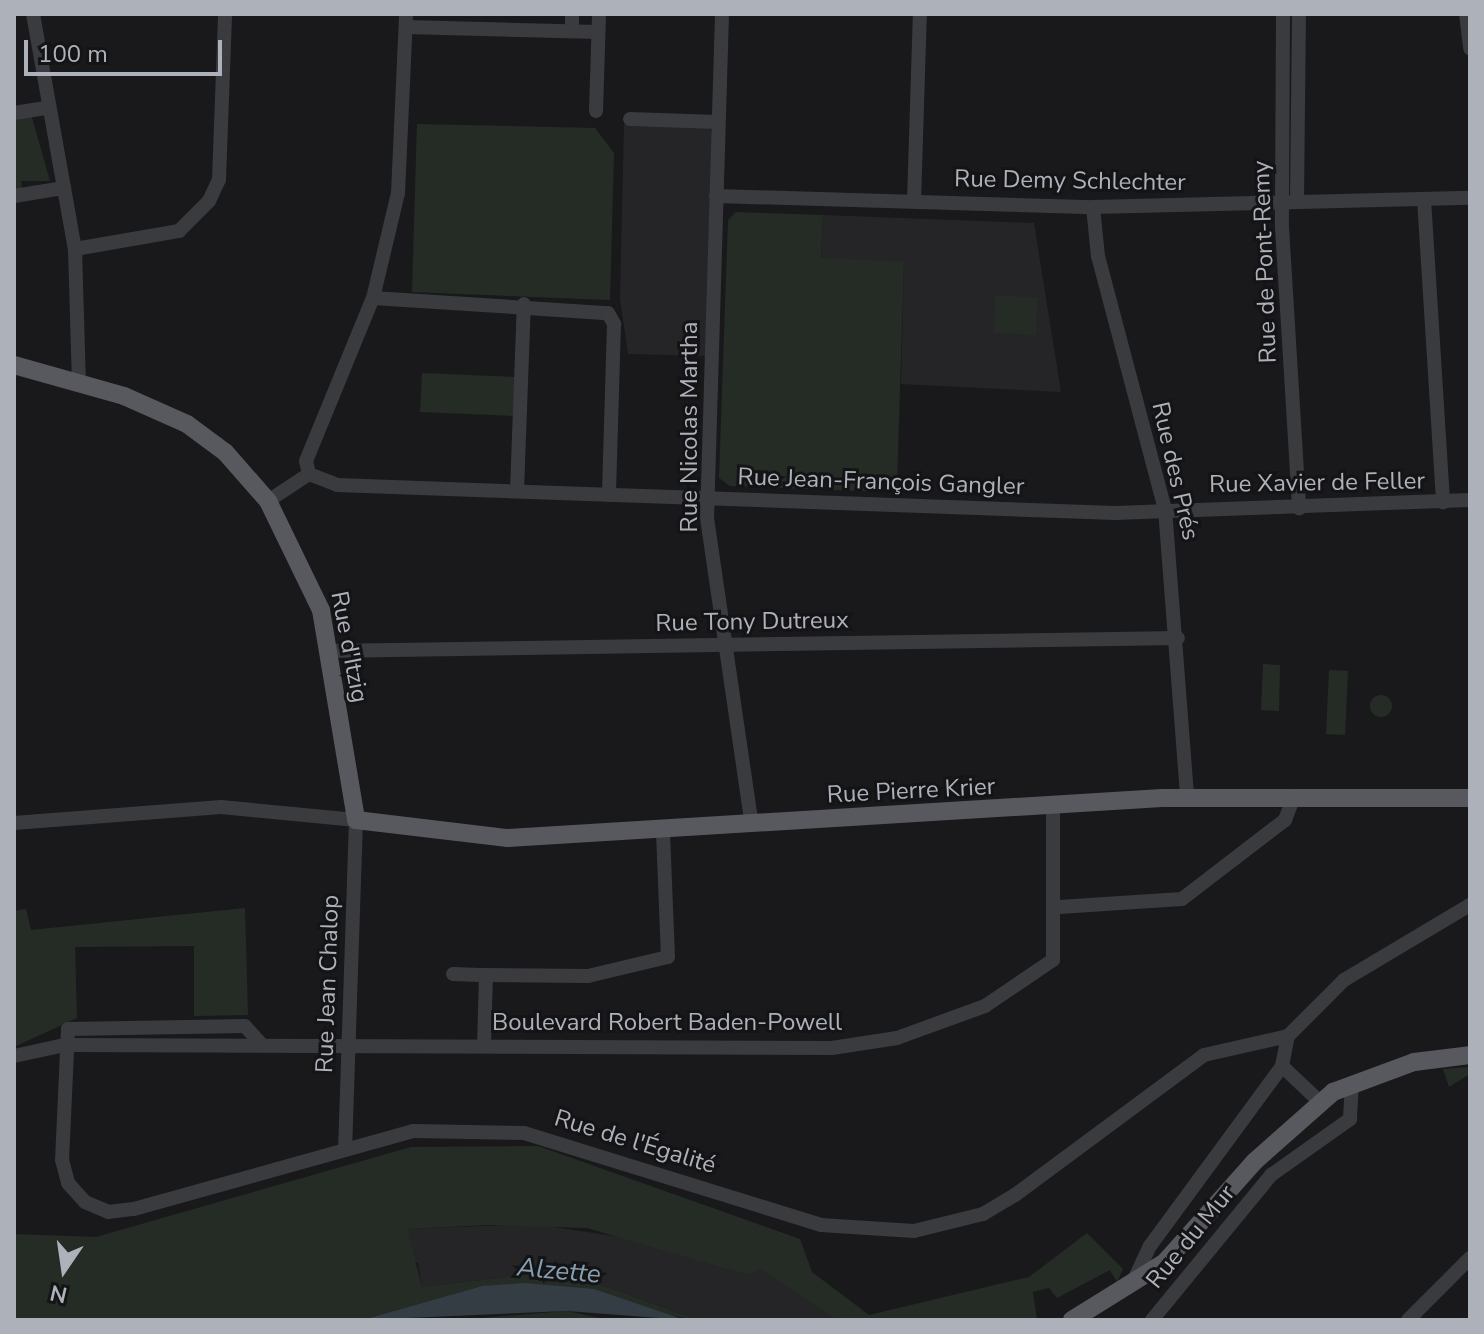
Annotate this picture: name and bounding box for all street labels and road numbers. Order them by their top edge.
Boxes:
street label: Rue de Pont-Remy [1247,160,1283,364]
street label: Rue Demy Schlechter [954,165,1186,197]
street label: Rue Nicolas Martha [676,322,704,532]
street label: Rue des Prés [1145,399,1205,543]
street label: Rue Jean-François Gangler [737,463,1025,501]
street label: Rue Xavier de Feller [1209,467,1425,499]
street label: Rue d'Itzig [324,589,374,705]
street label: Rue Tony Dutreux [655,606,849,638]
street label: Rue Pierre Krier [826,772,996,810]
street label: Rue Jean Chalop [310,894,346,1074]
street label: Boulevard Robert Baden-Powell [492,1009,842,1037]
street label: Rue de l'Égalité [551,1104,719,1180]
street label: Rue du Mur [1141,1179,1241,1295]

